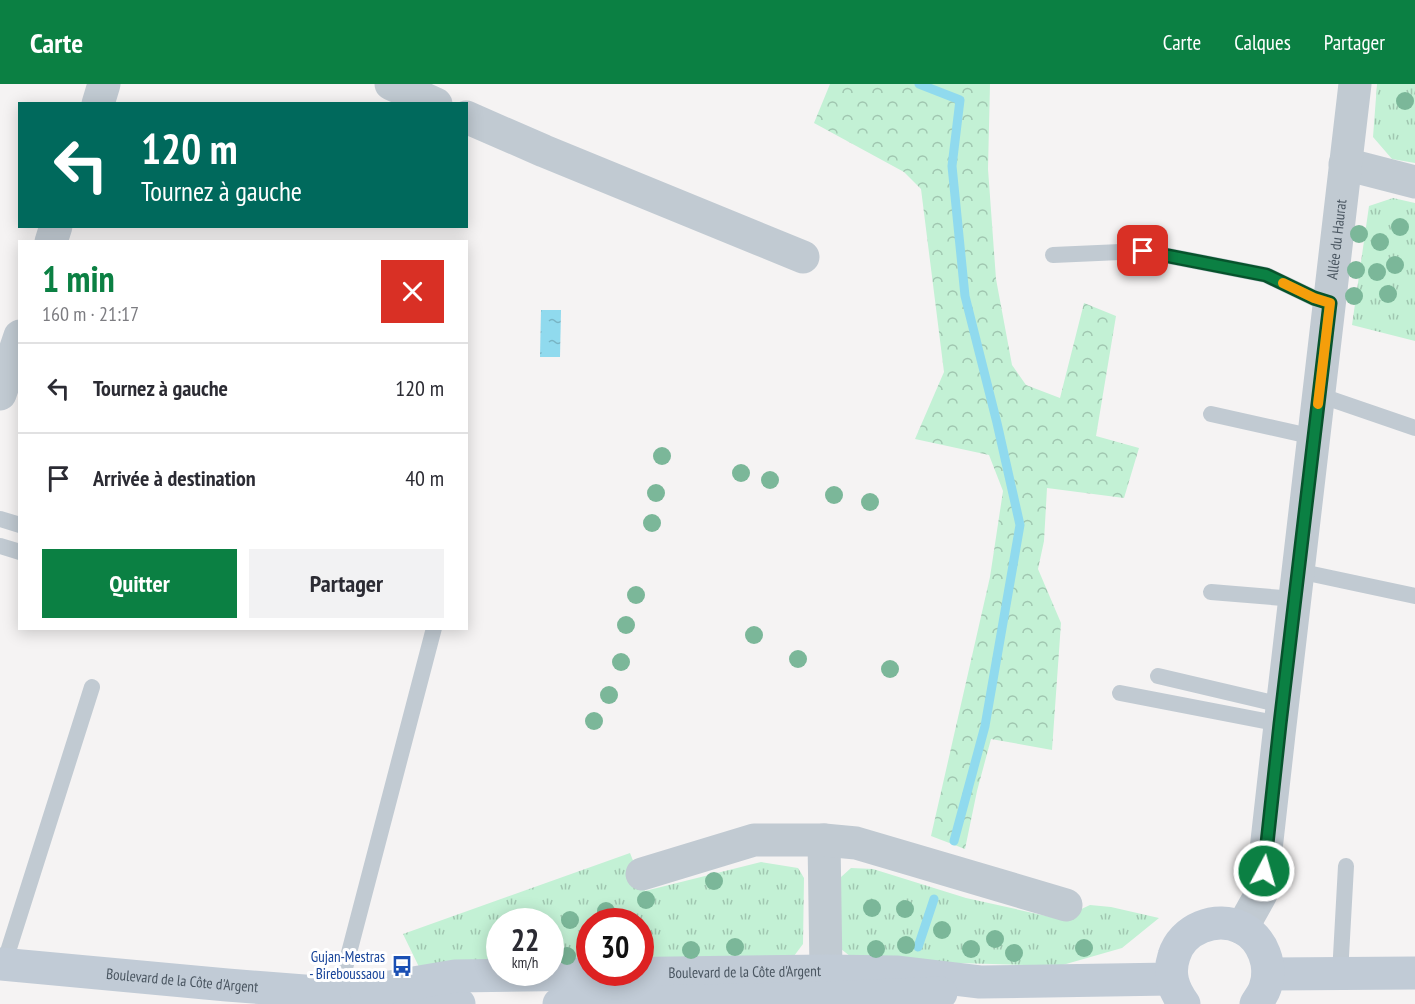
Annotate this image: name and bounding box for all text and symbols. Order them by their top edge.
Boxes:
text: Carte [30,24,83,61]
text: Carte [1163,29,1201,56]
text: Calques [1234,29,1291,56]
text: Partager [1324,29,1385,56]
text: 120 m [141,121,238,176]
icon: left [42,126,120,204]
text: Tournez à gauche [141,174,302,208]
street label: Allée du Haurat [1322,198,1350,280]
pin [1117,225,1168,276]
icon: arrive [1126,234,1159,267]
text: 1 min [42,255,115,302]
button: close [381,260,444,323]
text: 160 m · 21:17 [42,301,139,327]
icon: left [42,372,75,405]
text: Tournez à gauche [93,374,228,402]
text: 120 m [395,374,444,402]
icon: arrive [42,462,75,495]
text: Arrivée à destination [93,464,256,492]
text: 40 m [405,464,444,492]
button: Quitter [42,549,237,618]
button: Partager [249,549,444,618]
position arrow [1232,839,1296,903]
speed limit sign: 30 [576,908,654,986]
text: 22 [511,920,539,959]
place label: Gujan-Mestras - Bireboussaou [309,947,385,983]
text: km/h [512,953,538,972]
bus stop icon: Gujan-Mestras - Bireboussaou [390,954,414,978]
street label: Boulevard de la Côte d'Argent [668,961,821,982]
street label: Boulevard de la Côte d'Argent [105,964,259,996]

